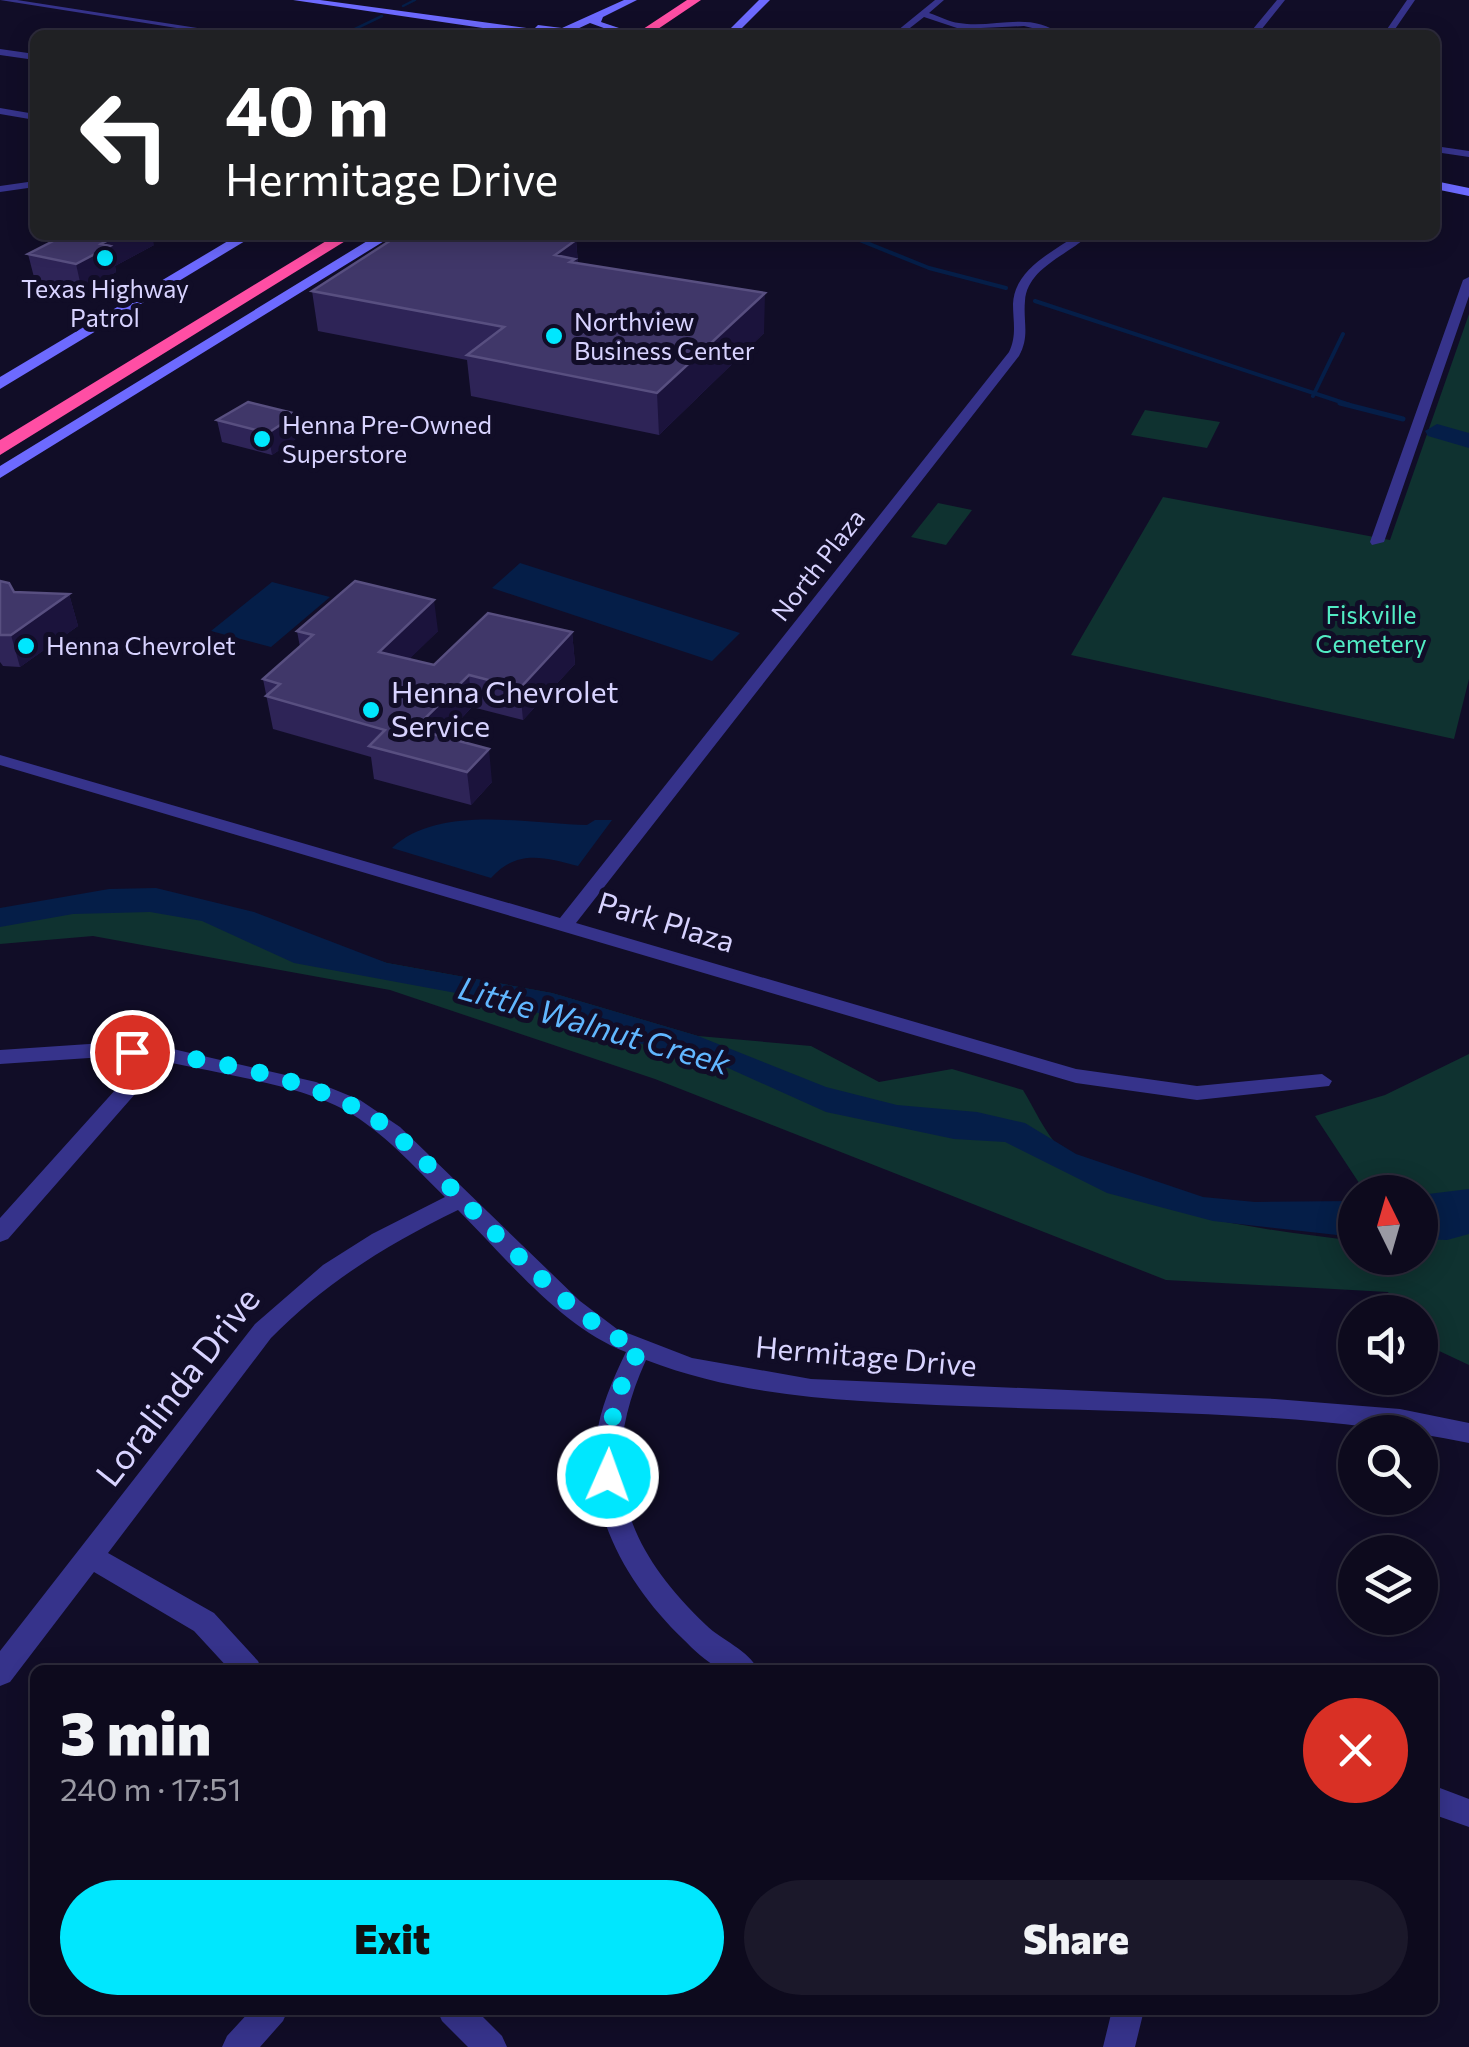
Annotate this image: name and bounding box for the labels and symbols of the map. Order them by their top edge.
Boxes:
marker: Texas Highway Patrol [94,247,116,269]
place label: Texas Highway Patrol [21,273,189,332]
place label: Northview Business Center [574,306,755,365]
marker: Northview Business Center [543,325,565,347]
place label: Henna Pre-Owned Superstore [282,409,492,468]
marker: Henna Pre-Owned Superstore [251,428,273,450]
street label: North Plaza [764,502,870,626]
park label: Fiskville Cemetery [1315,599,1427,658]
place label: Henna Chevrolet [46,630,236,660]
marker: Henna Chevrolet [15,635,37,657]
place label: Henna Chevrolet Service [391,672,619,743]
marker: Henna Chevrolet Service [360,699,382,721]
street label: Park Plaza [594,882,740,959]
water label: Little Walnut Creek [454,966,735,1082]
pin [90,1010,175,1095]
north arrow [1338,1175,1438,1275]
street label: Loralinda Drive [85,1277,267,1493]
street label: Hermitage Drive [754,1326,979,1383]
position arrow [556,1424,660,1528]

